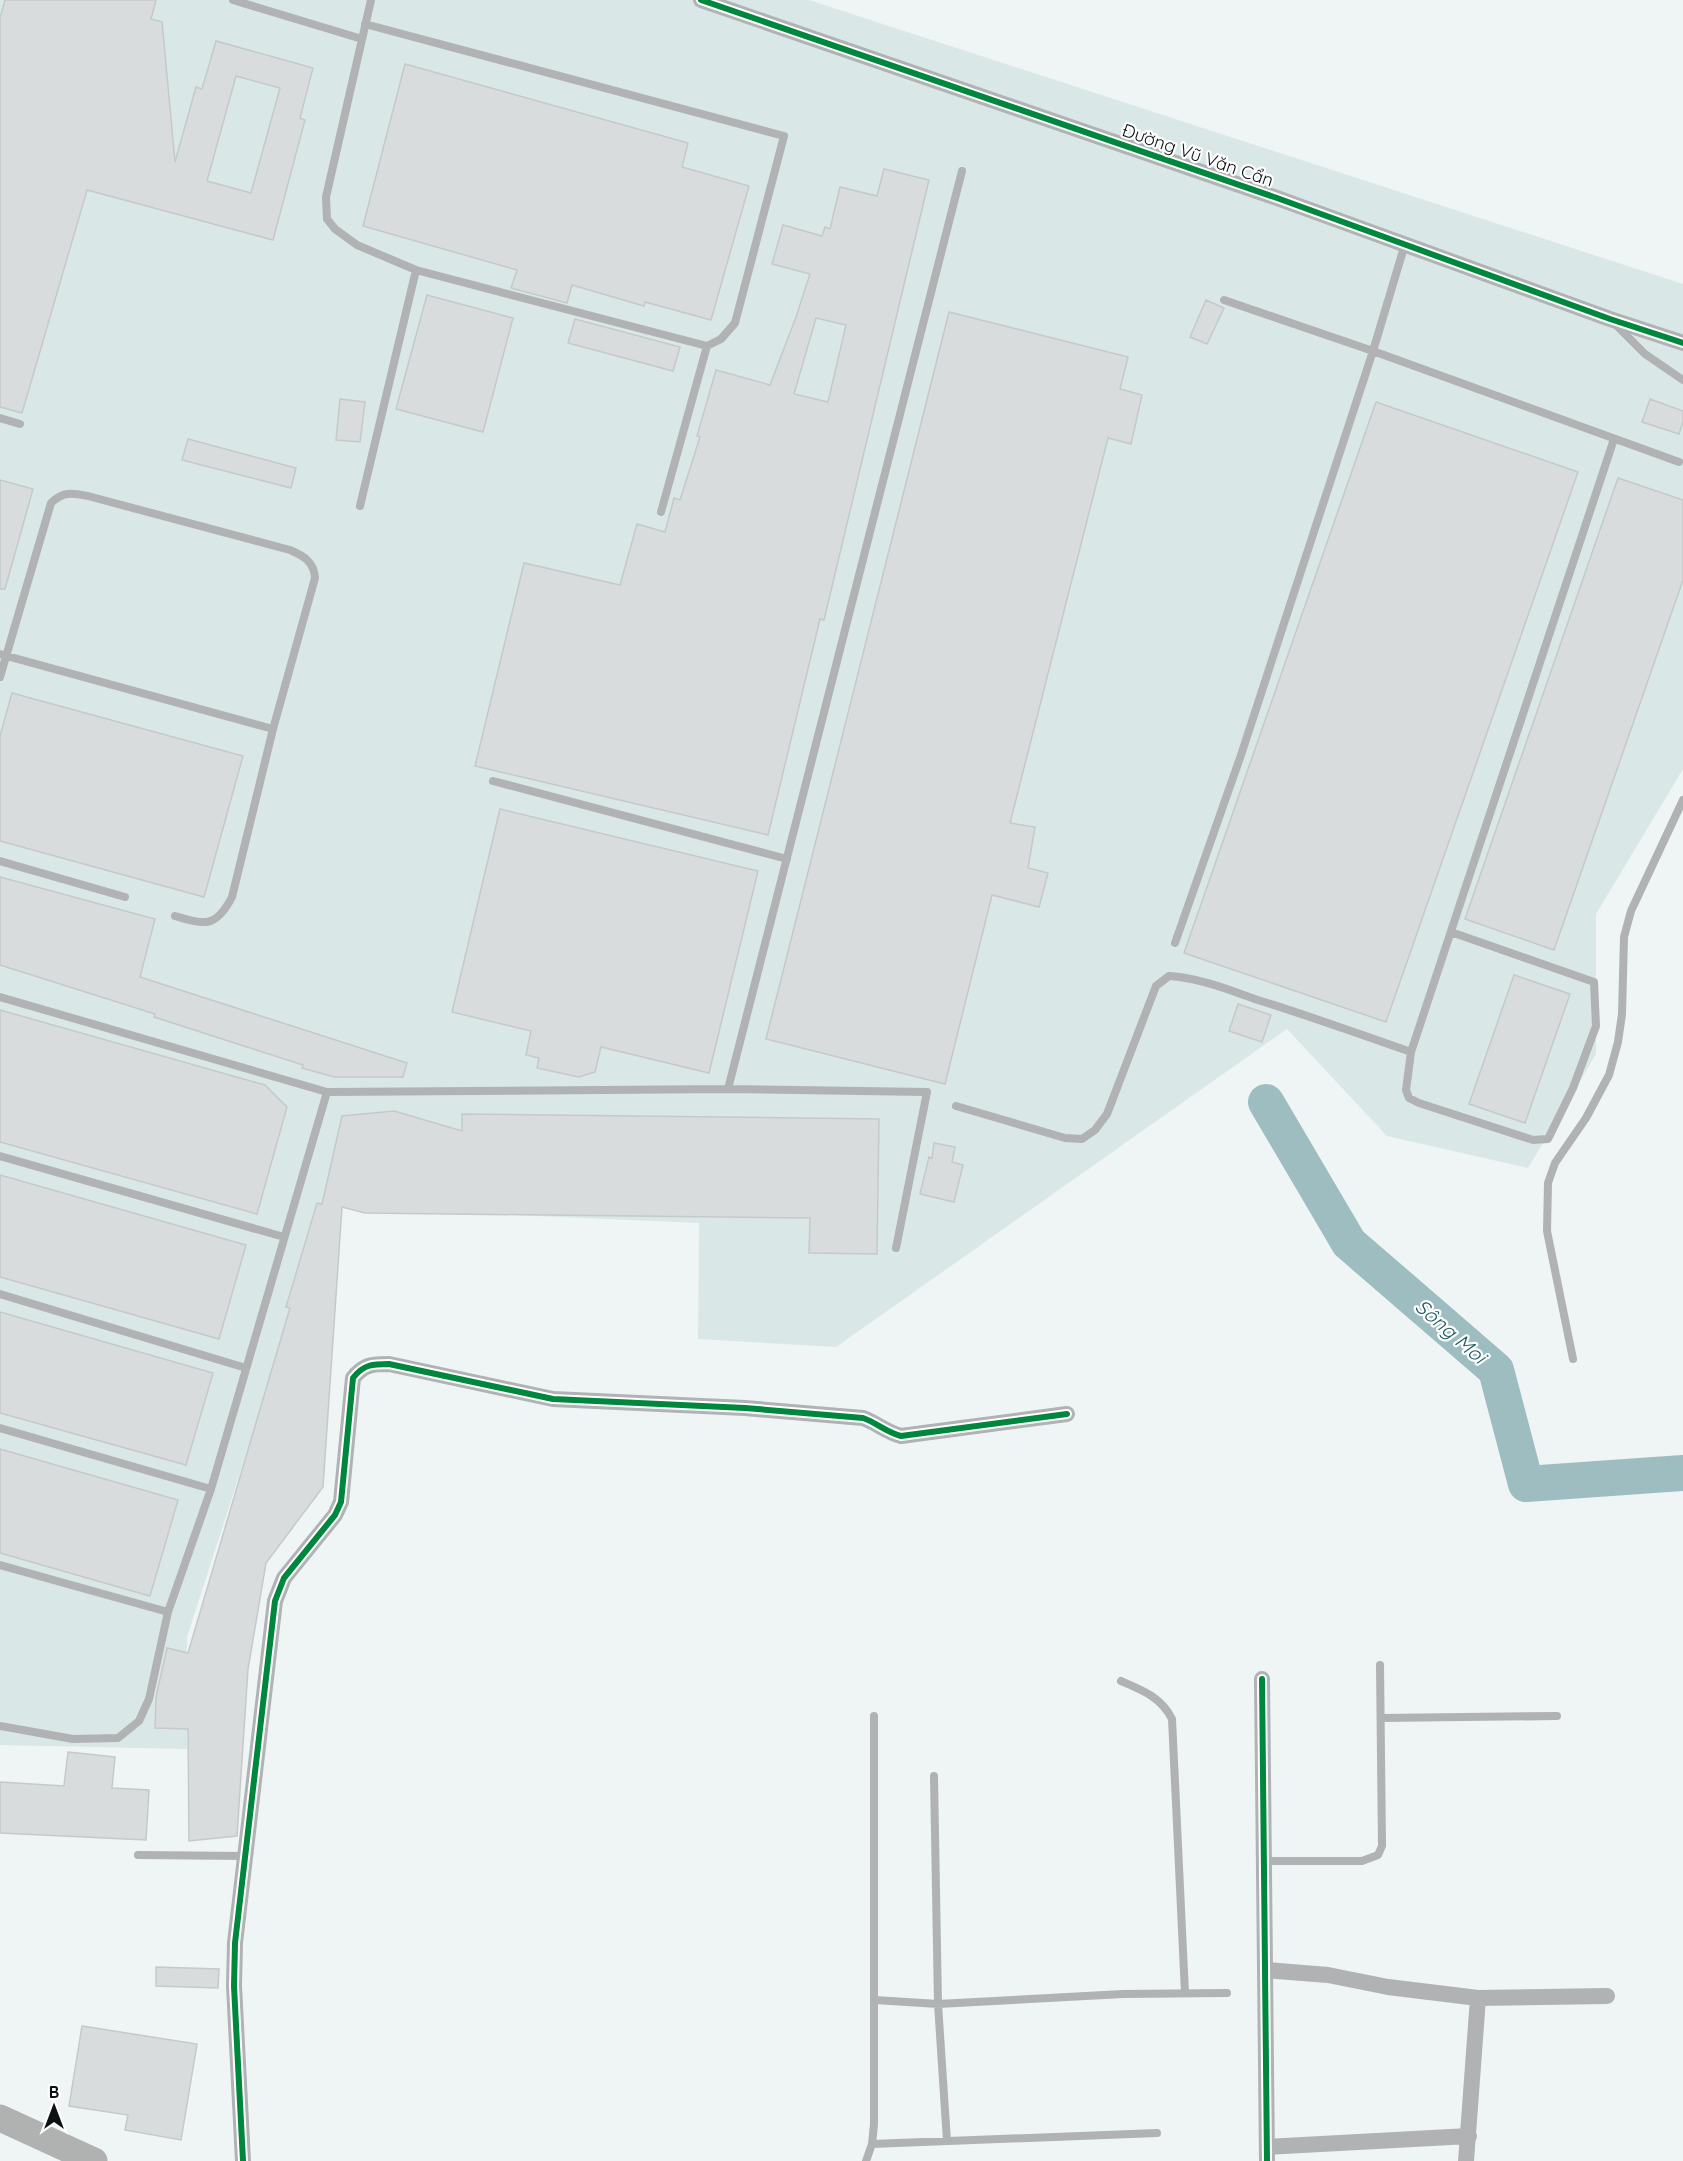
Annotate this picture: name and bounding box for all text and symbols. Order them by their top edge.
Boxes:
street label: Đường Vũ Văn Cẩn [1119,118,1277,192]
water label: Sông Moi [1410,1293,1494,1370]
north arrow [24,2077,84,2137]
text: B [49,2082,59,2102]

